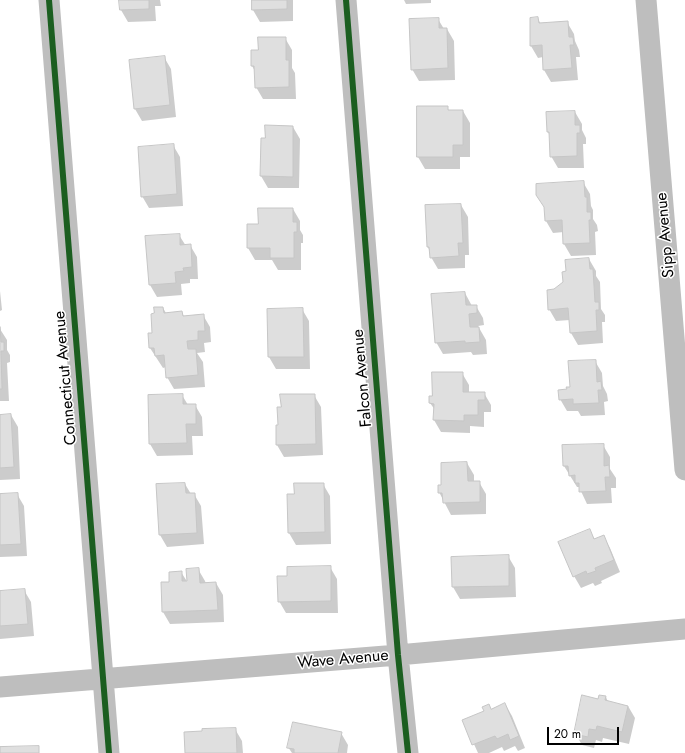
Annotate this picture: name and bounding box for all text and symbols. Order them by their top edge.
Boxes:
street label: Sipp Avenue [653,191,679,279]
street label: Connecticut Avenue [51,310,81,446]
street label: Falcon Avenue [349,328,377,428]
street label: Wave Avenue [297,646,389,674]
scale bar [549,719,621,745]
text: 20 m [554,725,581,743]

